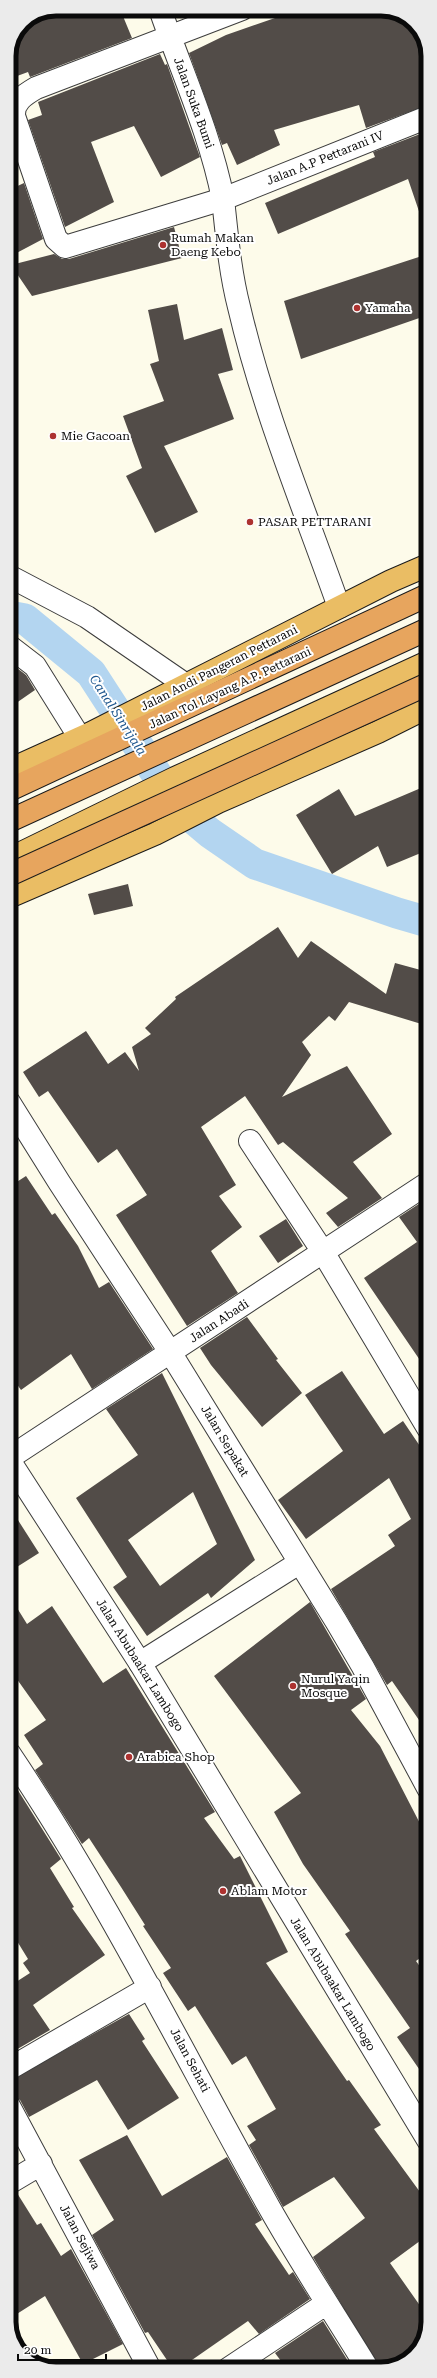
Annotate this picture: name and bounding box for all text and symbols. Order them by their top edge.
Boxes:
street label: Jalan Suka Bumi [171,56,217,151]
street label: Jalan A.P Pettarani IV [264,128,386,188]
place label: Rumah Makan Daeng Kebo [171,231,254,259]
marker: Rumah Makan Daeng Kebo [158,240,168,250]
place label: Yamaha [365,301,411,315]
marker: Yamaha [352,303,362,313]
place label: Mie Gacoan [61,429,130,443]
marker: Mie Gacoan [48,431,58,441]
place label: PASAR PETTARANI [258,515,371,529]
marker: PASAR PETTARANI [245,517,255,527]
street label: Jalan Andi Pangeran Pettarani [138,622,300,714]
street label: Jalan Tol Layang A.P. Pettarani [147,644,313,732]
water label: Canal Sinrijala [86,672,150,758]
street label: Jalan Abadi [187,1297,251,1345]
street label: Jalan Sepakat [198,1403,252,1480]
street label: Jalan Abubaakar Lambogo [93,1596,187,1734]
place label: Nurul Yaqin Mosque [301,1672,370,1700]
marker: Nurul Yaqin Mosque [288,1681,298,1691]
place label: Arabica Shop [137,1750,215,1764]
marker: Arabica Shop [124,1752,134,1762]
place label: Ablam Motor [231,1884,307,1898]
marker: Ablam Motor [218,1886,228,1896]
street label: Jalan Abubaakar Lambogo [287,1915,379,2053]
street label: Jalan Sehati [167,2026,213,2095]
street label: Jalan Sejiwa [57,2202,103,2272]
scale bar [18,2336,106,2362]
text: 20 m [24,2343,51,2357]

